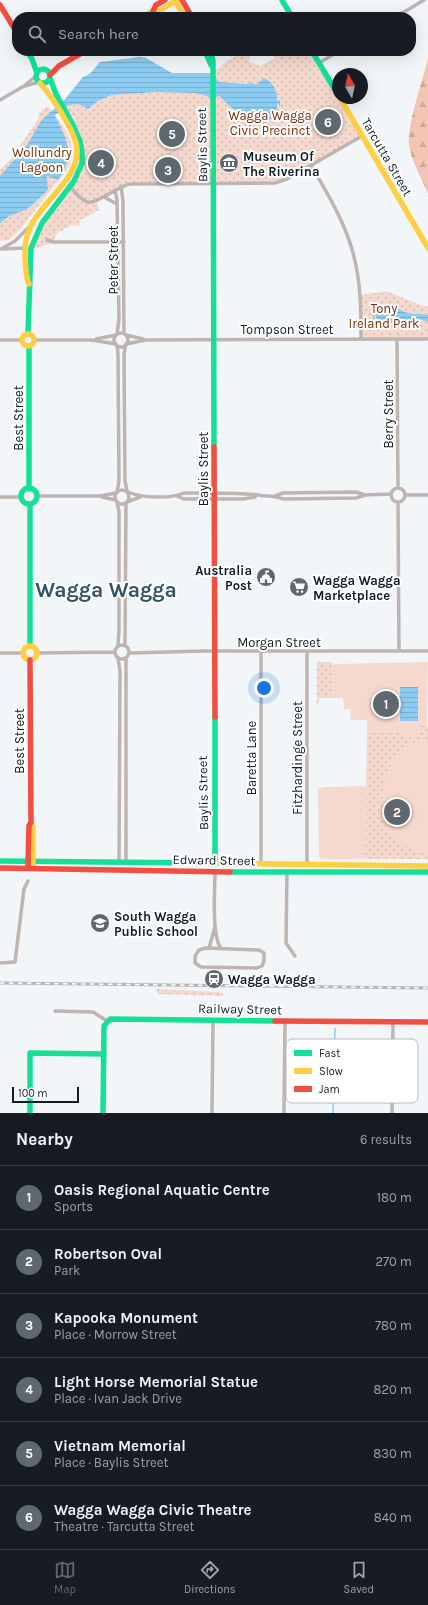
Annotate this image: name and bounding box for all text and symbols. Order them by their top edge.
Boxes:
search box [12,12,416,56]
icon: search [26,23,48,45]
text: Search here [58,25,139,43]
north arrow [332,68,368,104]
pin: 6 [315,107,341,137]
street label: Baylis Street [194,108,210,182]
park label: Wagga Wagga Civic Precinct [228,108,312,138]
street label: Tarcutta Street [359,115,415,199]
pin: 5 [159,119,185,149]
park label: Wollundry Lagoon [12,145,72,175]
pin: 4 [88,148,114,178]
place label: Museum Of The Riverina [243,149,320,179]
museum icon: Museum Of The Riverina [218,152,240,174]
pin: 3 [155,155,181,185]
street label: Peter Street [106,225,121,294]
park label: Tony Ireland Park [349,301,419,331]
street label: Tompson Street [241,322,334,337]
street label: Berry Street [381,379,396,448]
street label: Best Street [11,385,26,451]
street label: Baylis Street [196,432,211,506]
place label: Australia Post [195,563,252,593]
public building icon: Australia Post [255,566,277,588]
place label: Wagga Wagga Marketplace [313,573,401,603]
supermarket icon: Wagga Wagga Marketplace [288,576,310,598]
district label: Wagga Wagga [35,578,177,602]
street label: Morgan Street [237,635,321,650]
your location [254,678,274,698]
pin: 1 [373,689,399,719]
street label: Fitzhardinge Street [290,701,305,815]
street label: Best Street [12,708,27,774]
street label: Baretta Lane [244,720,259,795]
street label: Baylis Street [195,756,211,830]
pin: 2 [384,797,410,827]
street label: Edward Street [172,852,256,868]
place label: South Wagga Public School [114,909,198,939]
school or university icon: South Wagga Public School [89,912,111,934]
station icon: Wagga Wagga [203,968,225,990]
place label: Wagga Wagga [228,972,316,987]
street label: Railway Street [198,1001,282,1017]
legend [286,1039,418,1103]
text: Fast [319,1047,340,1060]
text: Slow [319,1065,343,1078]
text: Jam [319,1083,340,1096]
scale bar [12,1085,79,1104]
text: 100 m [18,1087,48,1100]
text: Nearby [16,1129,73,1149]
text: 6 results [360,1132,412,1147]
text: Oasis Regional Aquatic Centre [54,1181,270,1199]
text: 1 [27,1190,31,1205]
text: 180 m [377,1190,412,1205]
text: Sports [54,1199,93,1214]
text: Robertson Oval [54,1245,162,1263]
text: 2 [25,1254,33,1269]
text: 270 m [375,1254,412,1269]
text: Park [54,1263,80,1278]
text: Kapooka Monument [54,1309,198,1327]
text: 3 [25,1318,33,1333]
text: 780 m [375,1318,412,1333]
text: Place · Morrow Street [54,1327,177,1342]
text: Light Horse Memorial Statue [54,1373,258,1391]
text: 4 [25,1382,33,1397]
text: 820 m [374,1382,412,1397]
text: Place · Ivan Jack Drive [54,1391,182,1406]
text: Vietnam Memorial [54,1437,186,1455]
text: 5 [25,1446,33,1461]
text: 830 m [373,1446,412,1461]
text: Place · Baylis Street [54,1455,168,1470]
text: Wagga Wagga Civic Theatre [54,1501,251,1519]
text: 6 [25,1510,33,1525]
text: 840 m [374,1510,412,1525]
text: Theatre · Tarcutta Street [54,1519,194,1534]
tab: Map [54,1559,76,1596]
tab: Directions [184,1559,236,1596]
tab: Saved [344,1559,374,1596]

